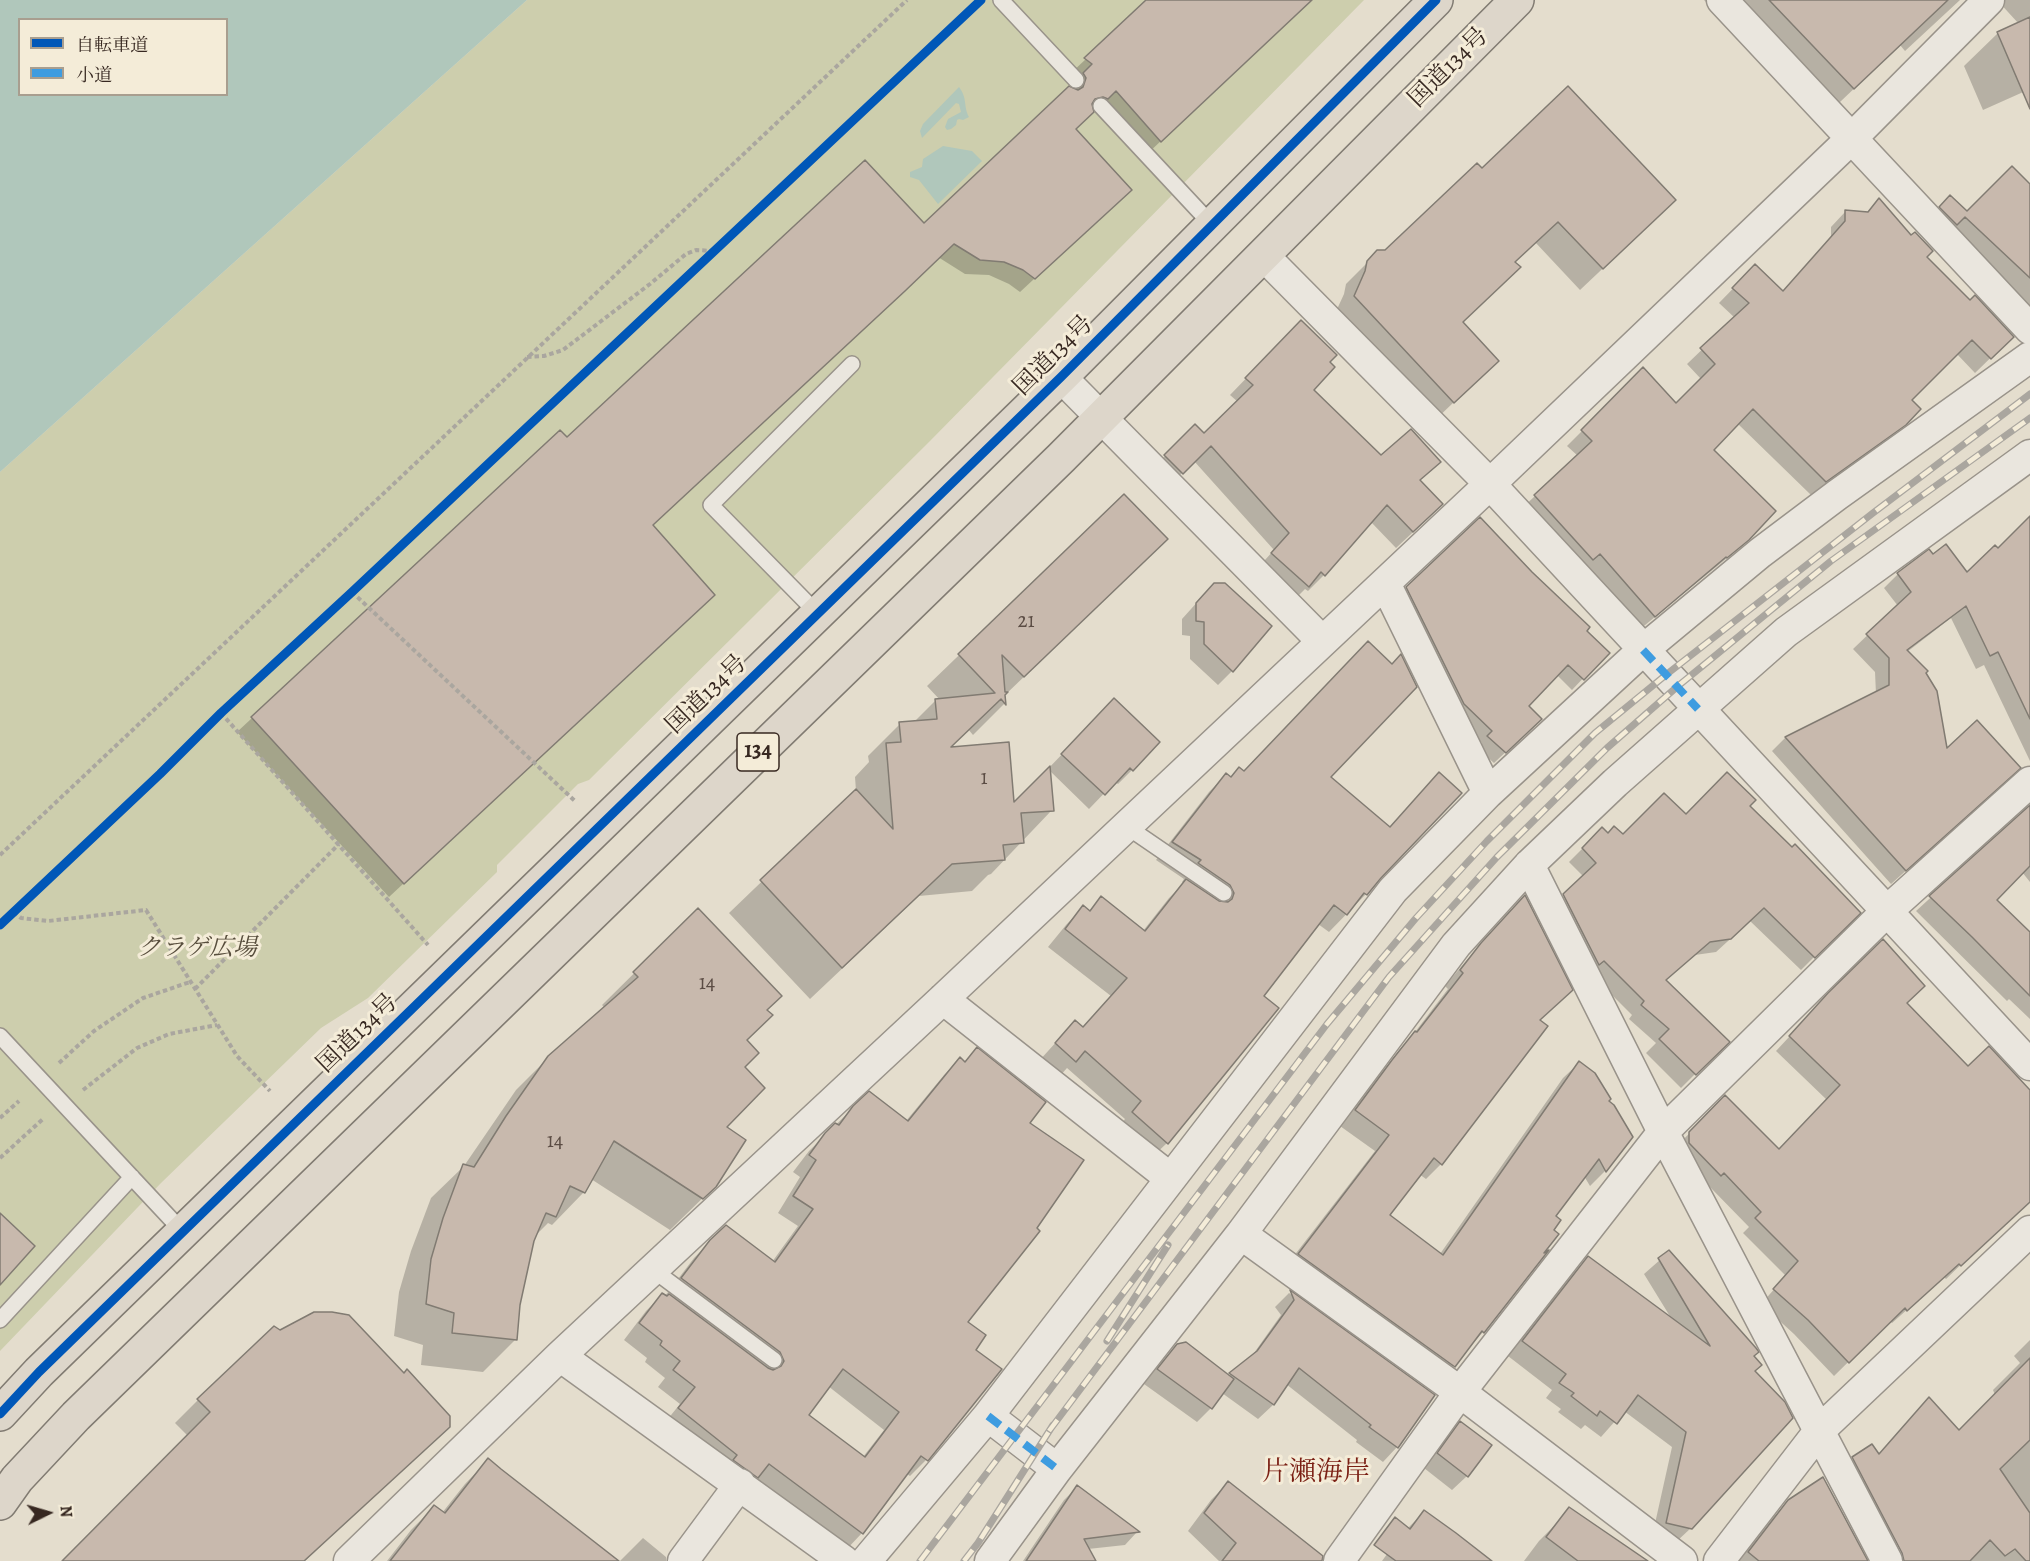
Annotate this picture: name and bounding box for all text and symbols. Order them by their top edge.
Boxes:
legend [18,18,228,96]
street label: 国道134号 [1403,22,1495,114]
text: 自転車道 [76,33,148,57]
text: 小道 [76,63,112,87]
street label: 国道134号 [1008,310,1100,402]
house number: 21 [1017,609,1035,635]
street label: 国道134号 [661,650,753,740]
road number: 134 [737,733,779,771]
house number: 1 [980,766,988,792]
park label: クラゲ広場 [137,935,257,963]
house number: 14 [699,971,715,997]
street label: 国道134号 [312,989,404,1079]
house number: 14 [547,1129,563,1155]
district label: 片瀬海岸 [1262,1457,1370,1489]
north arrow [18,1483,78,1543]
text: N [54,1505,77,1518]

